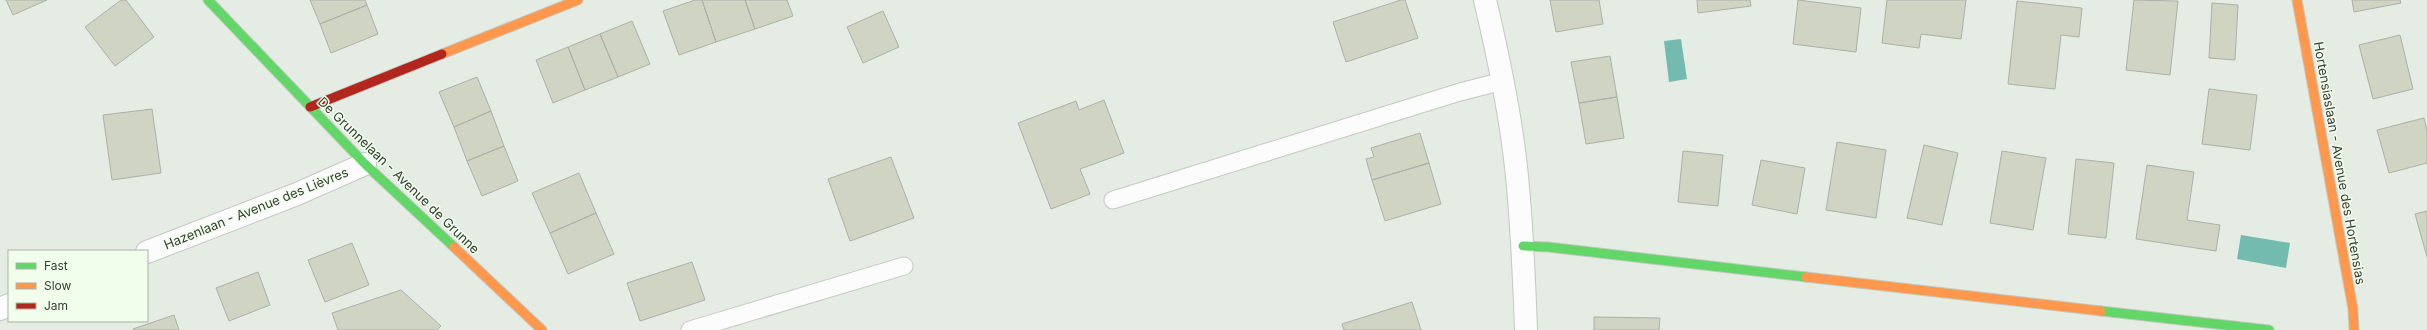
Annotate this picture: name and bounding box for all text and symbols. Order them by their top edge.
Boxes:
street label: Hortensiaslaan - Avenue des Hortensias [2311,40,2369,286]
street label: De Grunnelaan - Avenue de Grunne [315,93,483,257]
street label: Hazenlaan - Avenue des Lièvres [161,164,351,252]
legend [8,250,148,322]
text: Fast [44,258,68,273]
text: Slow [44,278,72,293]
text: Jam [44,298,68,313]

